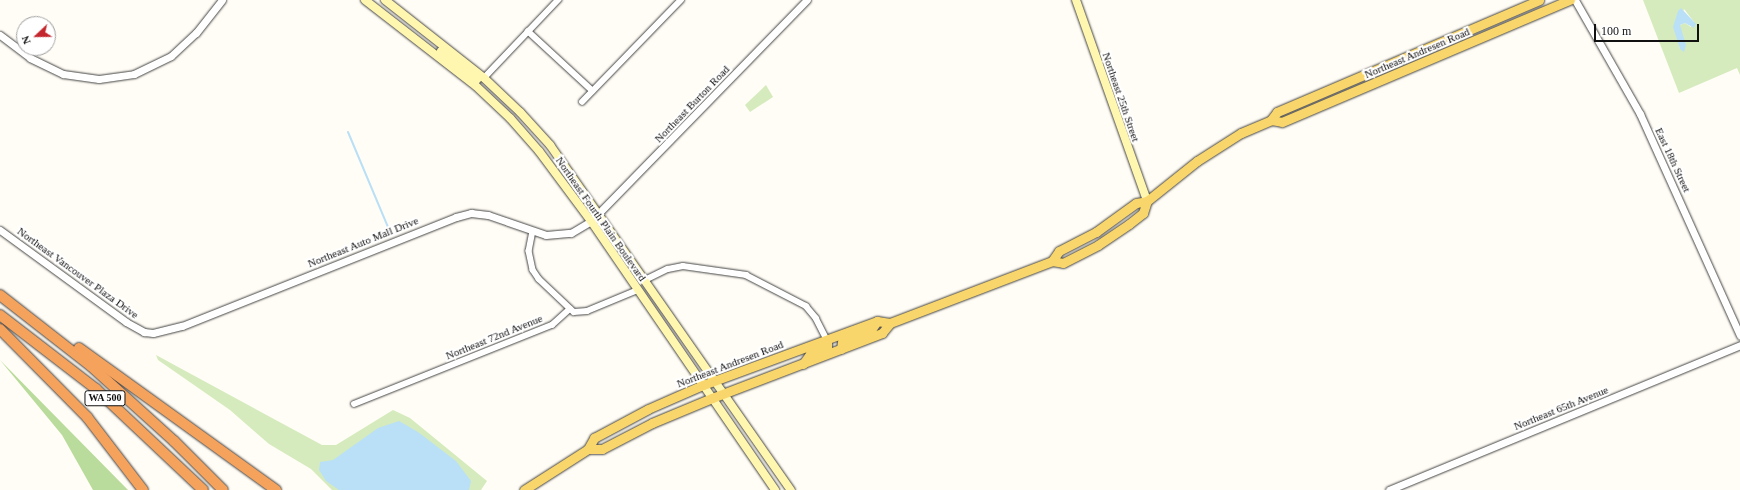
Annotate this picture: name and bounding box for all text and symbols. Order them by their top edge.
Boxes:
north arrow [16,16,56,56]
scale bar [1596,16,1701,42]
text: 100 m [1601,24,1631,38]
street label: Northeast Andresen Road [1362,25,1472,81]
text: N [19,34,33,46]
street label: Northeast 25th Street [1100,51,1142,143]
street label: Northeast Burton Road [652,63,732,145]
street label: East 18th Street [1652,126,1694,194]
street label: Northeast Fourth Plain Boulevard [553,154,649,284]
street label: Northeast Auto Mall Drive [305,214,421,270]
street label: Northeast Vancouver Plaza Drive [15,224,141,322]
street label: Northeast 72nd Avenue [443,311,545,363]
street label: Northeast Andresen Road [675,337,785,391]
street label: Northeast 65th Avenue [1512,383,1610,433]
road number: WA 500 [84,390,126,406]

